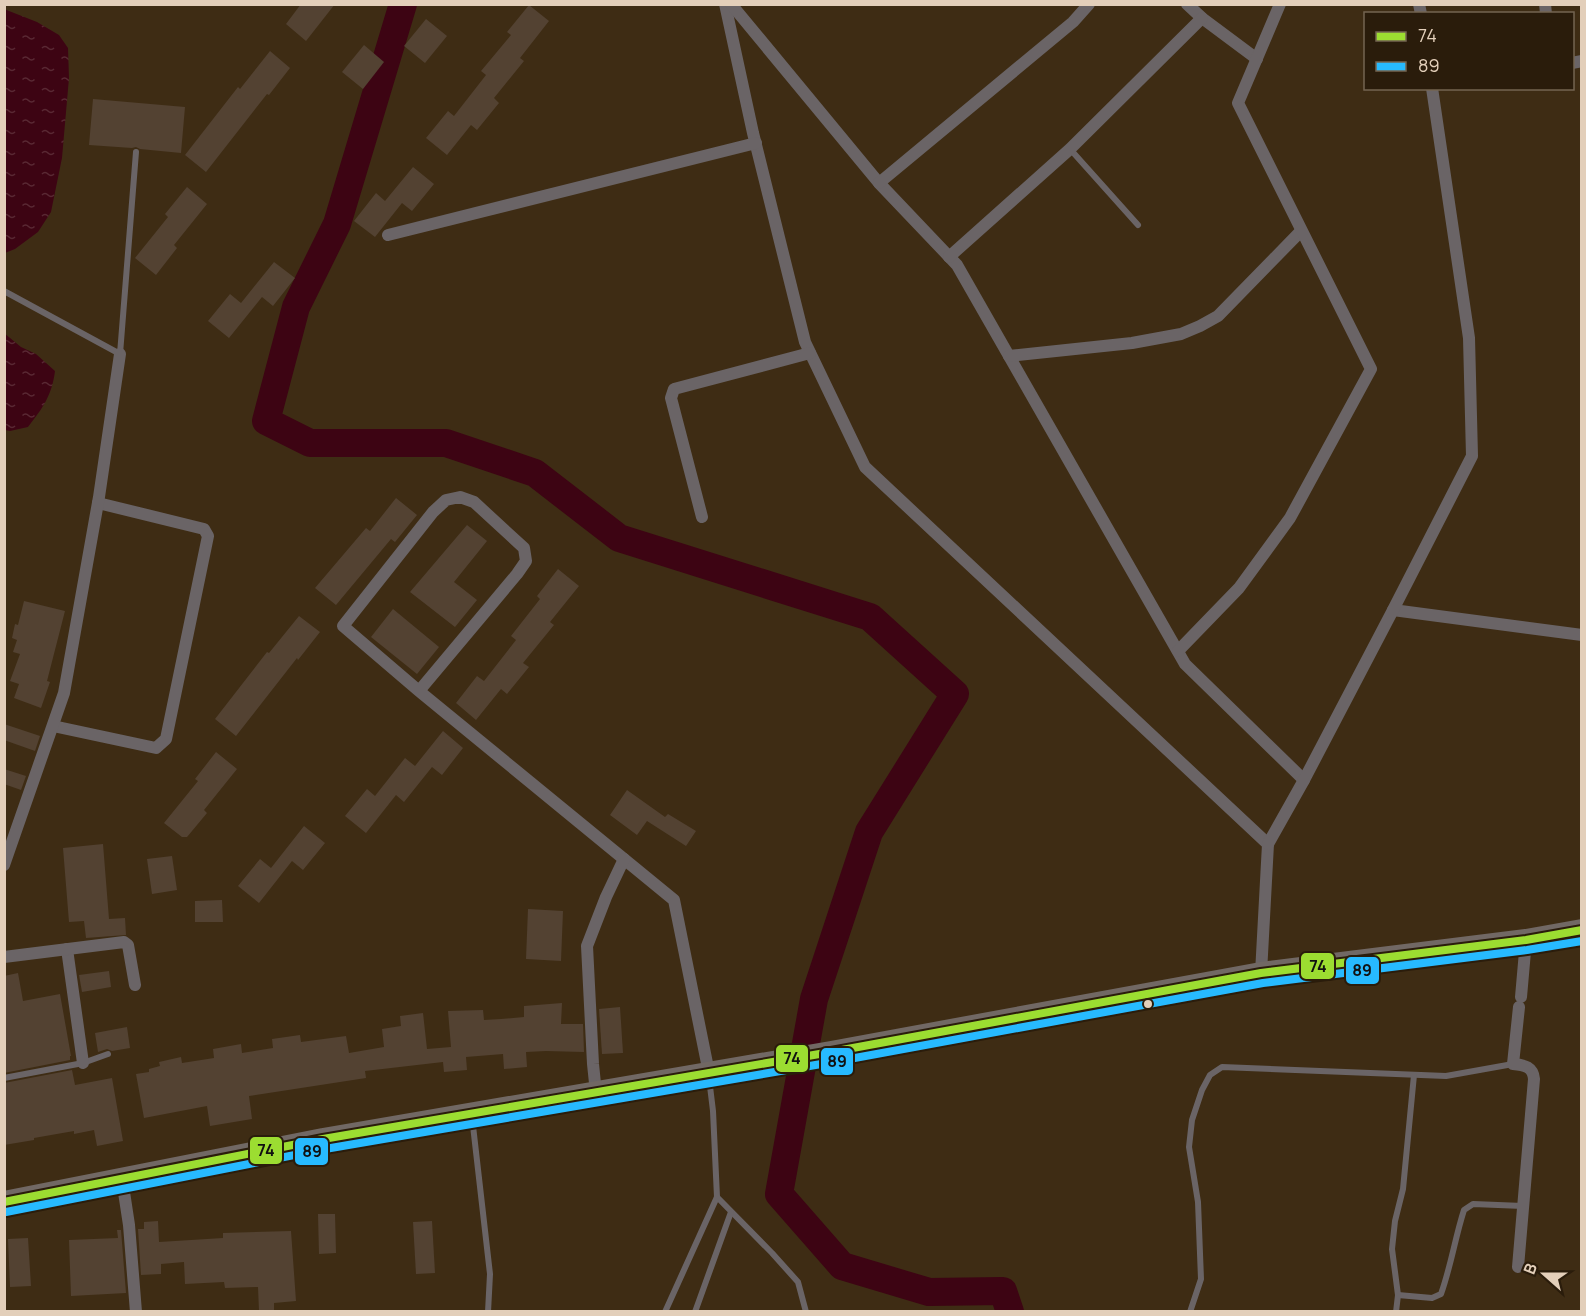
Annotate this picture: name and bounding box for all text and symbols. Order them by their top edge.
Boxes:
legend [1364,12,1574,90]
text: 74 [1418,23,1437,47]
text: 89 [1418,53,1440,77]
line badge: 74 [1300,952,1335,980]
text: 74 [1309,955,1327,977]
line badge: 89 [1345,956,1380,985]
text: 89 [1352,959,1372,981]
unlabelled marker [1142,998,1154,1010]
line badge: 74 [775,1044,809,1073]
text: 74 [783,1047,801,1069]
line badge: 89 [820,1047,854,1076]
text: 89 [827,1050,847,1072]
line badge: 74 [249,1136,283,1165]
line badge: 89 [294,1137,329,1166]
text: 74 [257,1139,275,1161]
text: 89 [302,1140,322,1162]
north arrow [1514,1244,1574,1304]
text: B [1518,1260,1542,1277]

